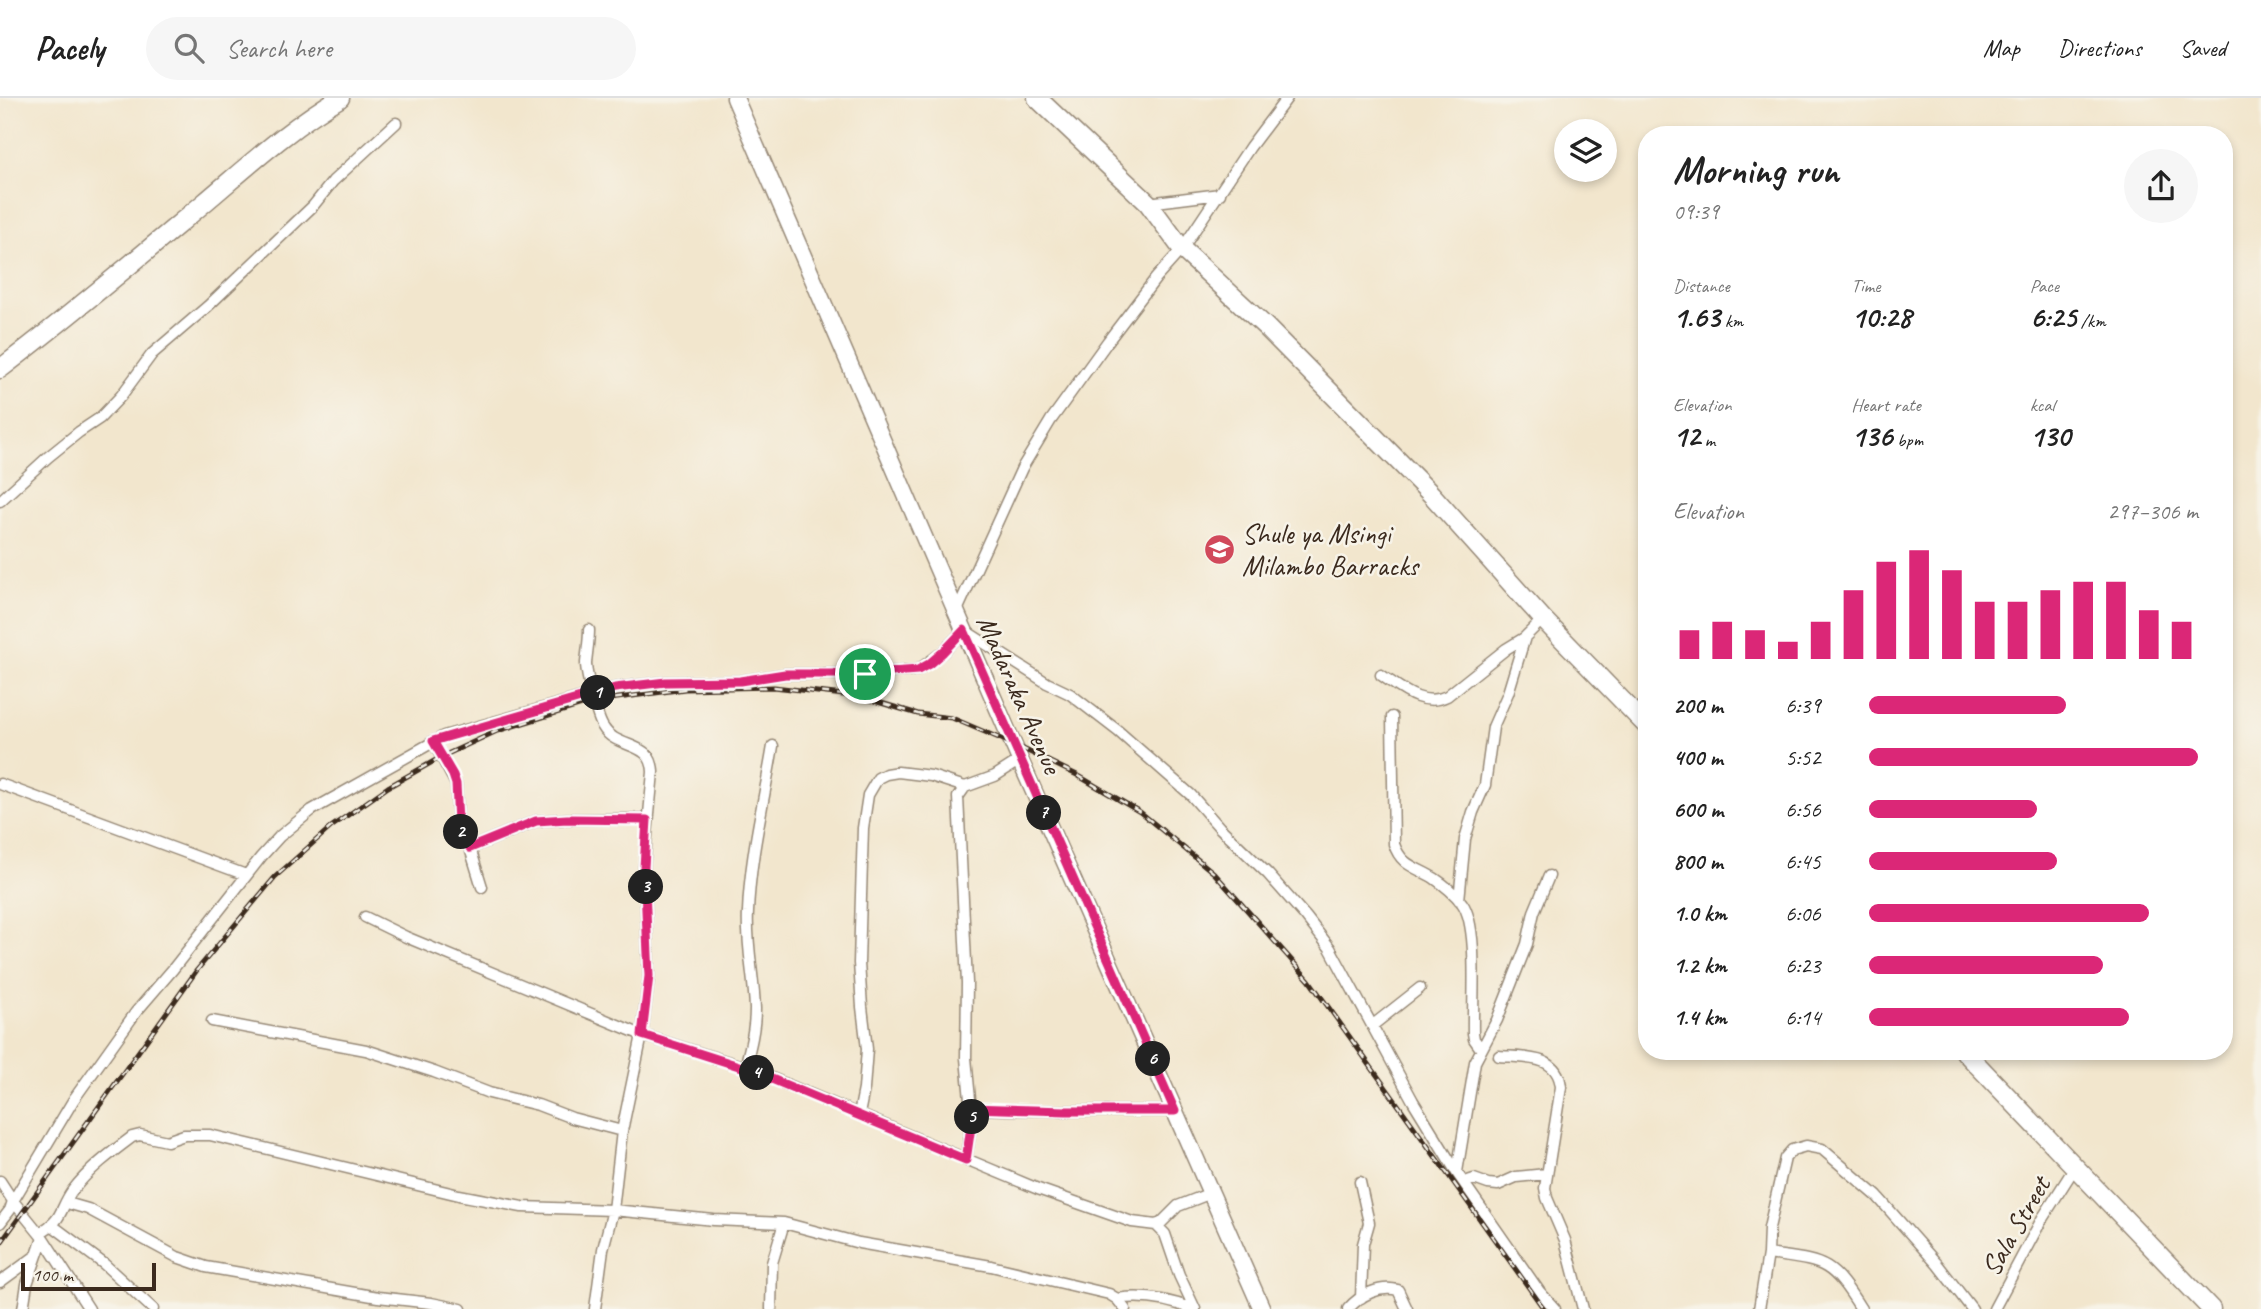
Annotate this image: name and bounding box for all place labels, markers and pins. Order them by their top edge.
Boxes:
place label: Shule ya Msingi Milambo Barracks [1242,516,1420,583]
school or university icon: Shule ya Msingi Milambo Barracks [1202,532,1236,566]
pin [835,644,895,704]
pin: 1 [580,676,616,710]
pin: 7 [1026,796,1062,830]
pin: 2 [444,814,478,850]
pin: 3 [628,870,664,904]
pin: 6 [1136,1042,1170,1076]
pin: 4 [740,1056,774,1090]
pin: 5 [954,1100,990,1134]

